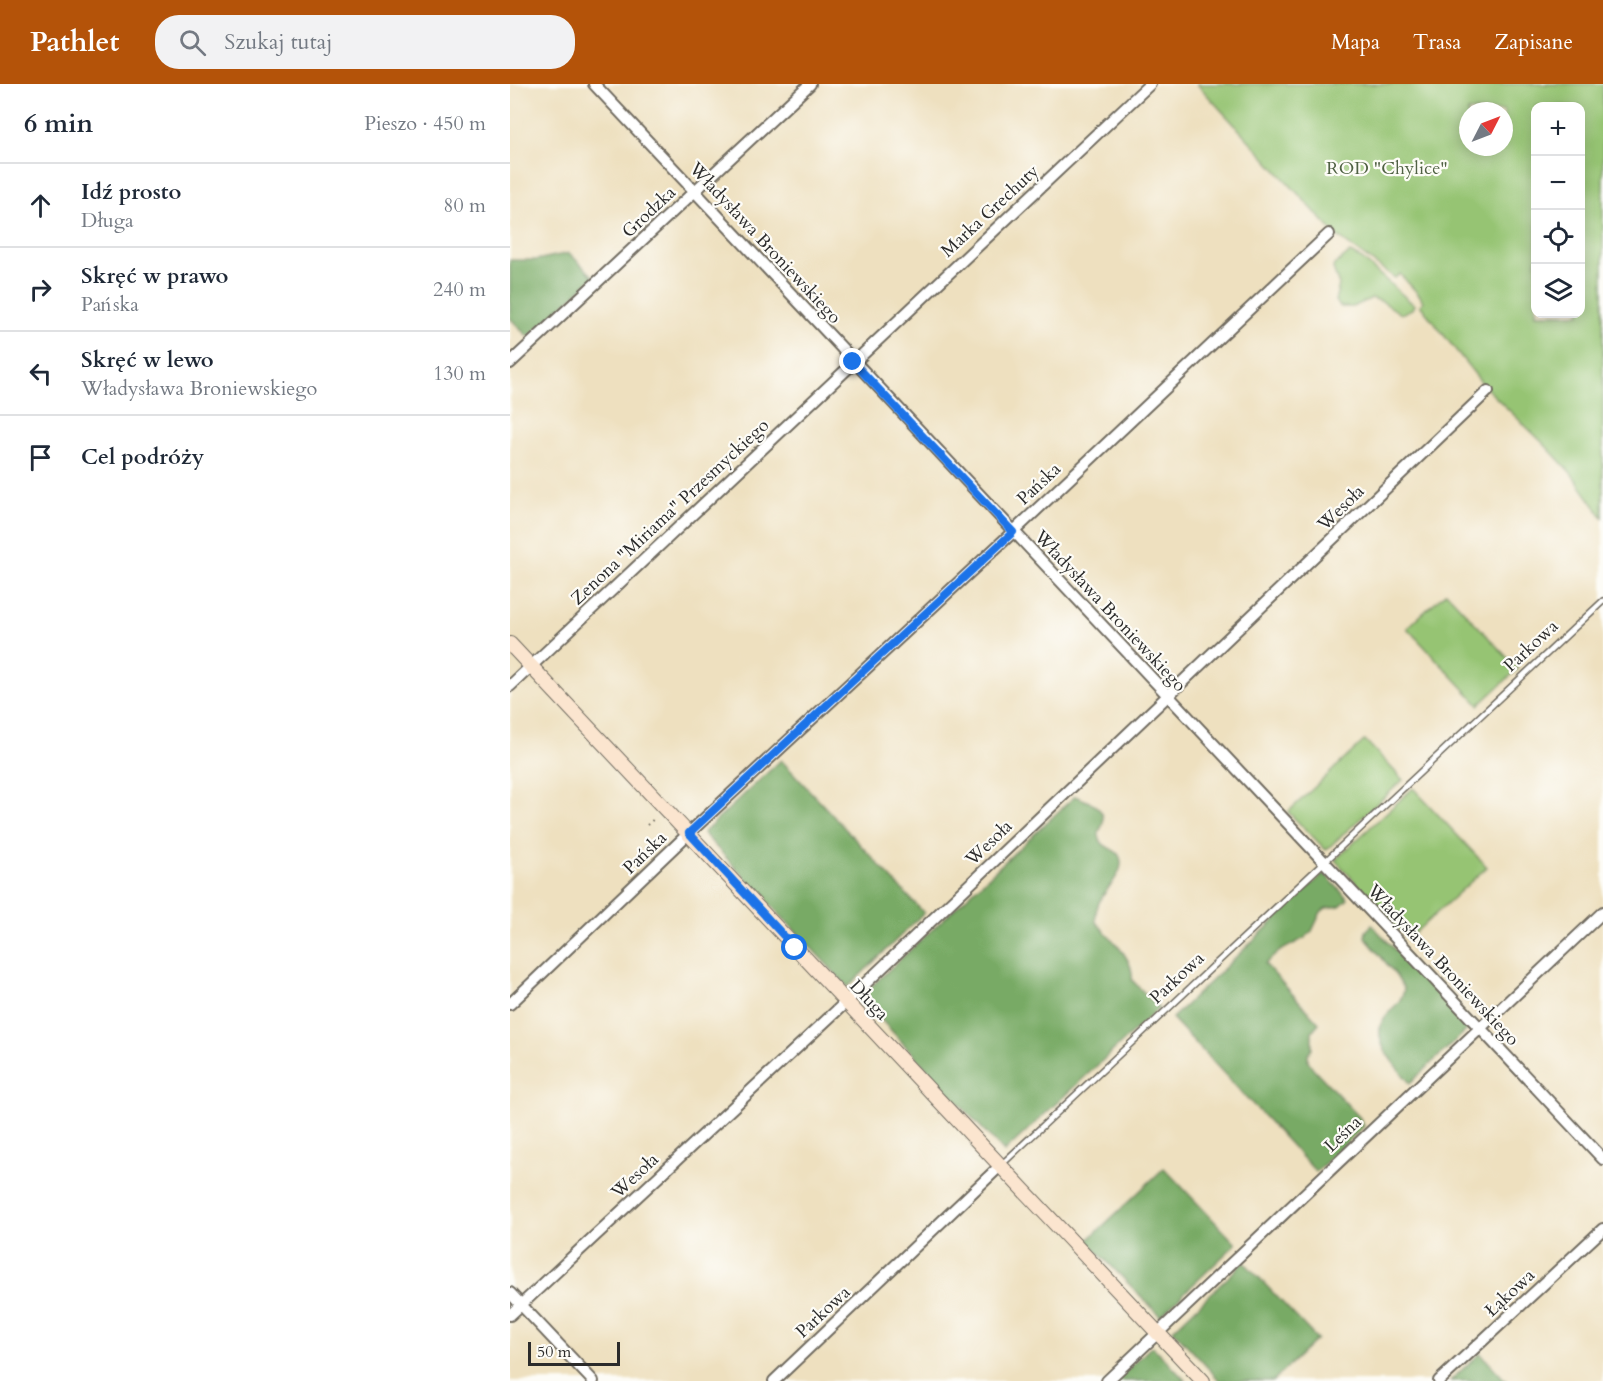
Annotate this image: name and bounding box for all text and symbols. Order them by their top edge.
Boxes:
search box [155,15,575,69]
text: Pathlet [30,23,119,61]
icon: search [176,26,209,59]
text: Szukaj tutaj [224,27,332,57]
text: Mapa [1331,28,1380,57]
text: Trasa [1413,28,1461,57]
text: Zapisane [1494,28,1573,57]
north arrow [1459,102,1513,156]
map controls [1531,102,1585,318]
button: + [1531,102,1585,156]
text: 6 min [24,106,93,141]
text: Pieszo · 450 m [364,110,486,137]
street label: Władysława Broniewskiego [683,156,847,330]
park label: ROD "Chylice" [1326,156,1448,181]
button: − [1531,156,1585,210]
street label: Marka Grechuty [936,159,1045,263]
text: Idź prosto [81,177,181,207]
street label: Grodzka [616,180,682,244]
icon: ahead [24,189,57,222]
text: 80 m [443,192,486,219]
text: Długa [81,207,134,234]
button: locate [1531,210,1585,264]
text: Skręć w prawo [81,261,228,291]
button: layers [1531,264,1585,318]
icon: right [24,273,57,306]
text: 240 m [433,276,486,303]
text: Pańska [81,291,139,318]
text: Skręć w lewo [81,345,214,375]
route end [839,348,865,374]
icon: left [24,357,57,390]
text: 130 m [433,360,486,387]
text: Władysława Broniewskiego [81,375,317,402]
street label: Zenona "Miriama" Przesmyckiego [565,413,775,611]
icon: arrive [24,441,57,474]
text: Cel podróży [81,442,204,472]
street label: Pańska [1011,457,1067,511]
street label: Wesoła [1311,479,1370,537]
street label: Władysława Broniewskiego [1028,524,1192,698]
street label: Parkowa [1498,614,1564,678]
street label: Wesoła [959,814,1018,872]
street label: Pańska [618,826,673,880]
street label: Władysława Broniewskiego [1361,878,1525,1052]
route start [781,934,807,960]
street label: Parkowa [1144,946,1210,1010]
street label: Długa [844,974,894,1026]
street label: Leśna [1319,1110,1367,1158]
street label: Wesoła [605,1147,664,1205]
street label: Łąkowa [1479,1263,1541,1323]
street label: Parkowa [790,1280,856,1344]
scale bar [528,1339,620,1366]
text: 50 m [537,1341,571,1363]

